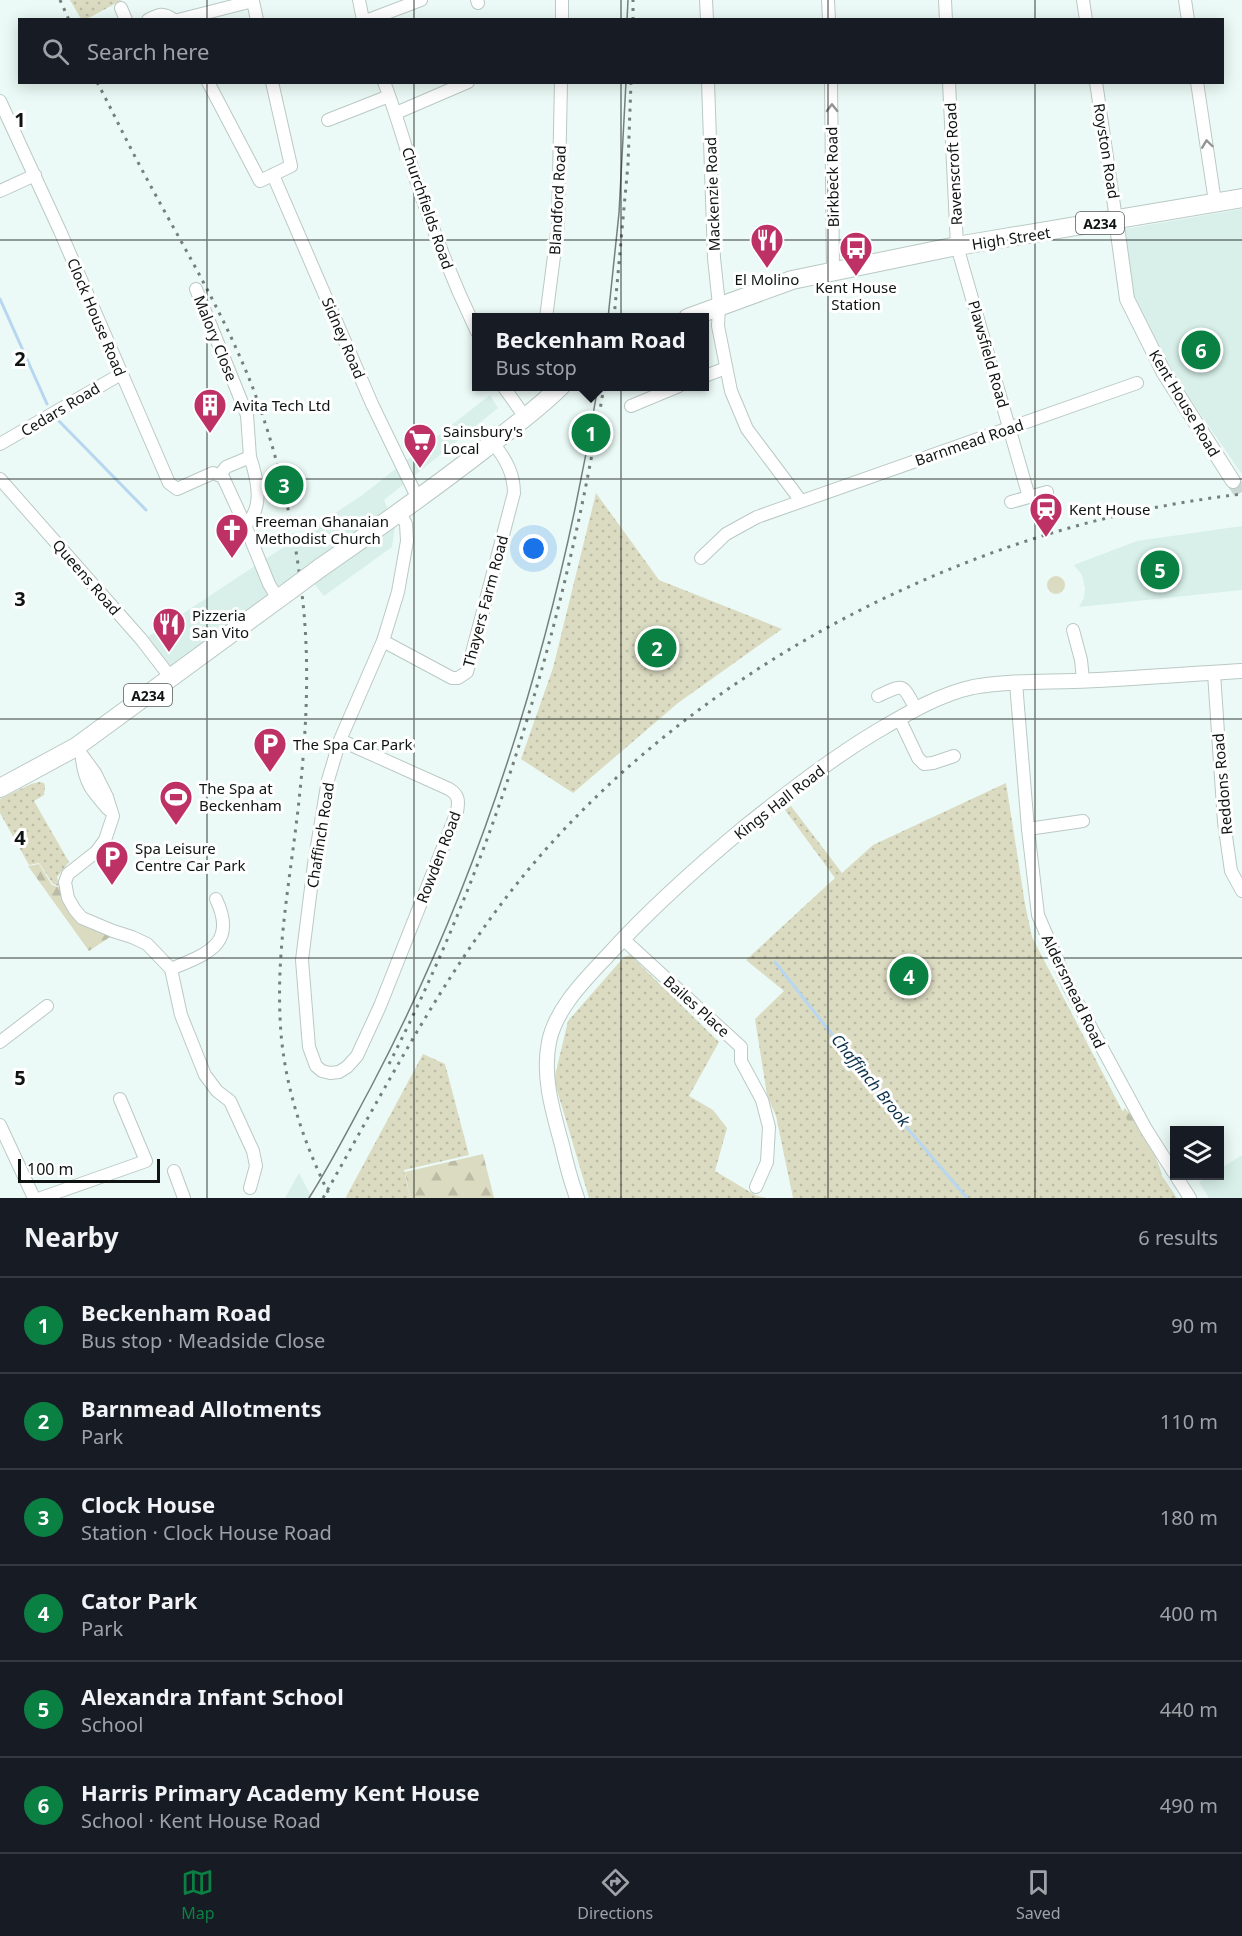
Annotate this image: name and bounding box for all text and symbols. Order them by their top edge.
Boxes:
search box [18,18,1224,84]
icon: search [39,35,72,68]
text: Search here [87,36,209,66]
street label: Ravenscroft Road [940,102,966,226]
street label: Royston Road [1090,102,1124,200]
one-way arrow [826,104,838,113]
text: 1 [14,106,26,133]
street label: Birkbeck Road [821,126,843,228]
street label: Mackenzie Road [700,137,724,251]
one-way arrow [1201,139,1213,149]
street label: Churchfields Road [398,144,458,272]
street label: Blandford Road [544,145,570,255]
road number: A234 [1076,212,1124,234]
restaurant icon: El Molino [749,222,785,269]
street label: High Street [970,222,1052,254]
bus stop icon: Kent House Station [838,230,874,277]
street label: Clock House Road [63,255,131,379]
place label: El Molino [735,269,799,289]
place label: Kent House Station [815,277,897,314]
street label: Malory Close [190,292,242,384]
street label: Sidney Road [318,294,370,382]
street label: Plawsfield Road [964,298,1014,410]
popup [472,313,709,391]
text: Beckenham Road [495,324,686,354]
pin: 6 [1182,328,1220,372]
text: 2 [14,345,26,372]
street label: Kent House Road [1145,346,1225,460]
text: Bus stop [495,354,577,381]
street label: Cedars Road [17,378,103,440]
building icon: Avita Tech Ltd [192,387,228,434]
place label: Avita Tech Ltd [233,395,330,415]
pin: 1 [572,410,610,456]
street label: Barnmead Road [912,414,1026,470]
place label: Sainsbury's Local [443,421,523,458]
supermarket icon: Sainsbury's Local [402,422,438,469]
pin: 3 [264,462,304,508]
station icon: Kent House [1028,491,1064,538]
place label: Kent House [1069,499,1150,519]
place label: Freeman Ghanaian Methodist Church [255,511,389,548]
church icon: Freeman Ghanaian Methodist Church [214,512,250,559]
street label: Thayers Farm Road [458,533,512,669]
your location [519,534,548,563]
street label: Queens Road [49,535,125,619]
pin: 5 [1140,548,1180,592]
text: 3 [14,585,26,612]
place label: Pizzeria San Vito [192,605,249,642]
restaurant icon: Pizzeria San Vito [151,606,187,653]
pin: 2 [638,626,676,670]
road number: A234 [124,684,172,706]
parking icon: The Spa Car Park [252,726,288,773]
street label: Reddons Road [1208,732,1236,836]
place label: The Spa Car Park [293,734,412,754]
street label: Kings Hall Road [730,760,828,844]
place label: The Spa at Beckenham [199,778,282,815]
sports icon: The Spa at Beckenham [158,779,194,826]
street label: Chaffinch Road [302,781,338,889]
street label: Rowden Road [411,808,465,906]
text: 4 [14,824,26,851]
place label: Spa Leisure Centre Car Park [135,838,246,875]
parking icon: Spa Leisure Centre Car Park [94,839,130,886]
street label: Aldersmead Road [1038,931,1110,1051]
pin: 4 [890,954,928,998]
street label: Bailes Place [660,971,734,1041]
water label: Chaffinch Brook [827,1029,916,1132]
text: 5 [14,1064,26,1091]
map controls [1170,1126,1224,1180]
button: layers [1170,1126,1224,1180]
scale bar [18,1156,160,1184]
text: 100 m [27,1158,74,1180]
text: Nearby [24,1219,119,1255]
text: 6 results [1138,1224,1218,1251]
text: Beckenham Road [81,1297,271,1327]
text: 1 [38,1312,49,1339]
text: 90 m [1171,1312,1218,1339]
text: Bus stop · Meadside Close [81,1327,325,1354]
text: Barnmead Allotments [81,1393,321,1423]
text: 2 [38,1408,49,1435]
text: 110 m [1160,1408,1218,1435]
text: Park [81,1423,123,1450]
text: Clock House [81,1489,215,1519]
text: 3 [38,1504,49,1531]
text: 180 m [1160,1504,1218,1531]
text: Station · Clock House Road [81,1519,332,1546]
text: Cator Park [81,1585,197,1615]
text: 4 [38,1600,49,1627]
text: 400 m [1160,1600,1218,1627]
text: Park [81,1615,123,1642]
text: Alexandra Infant School [81,1681,344,1711]
text: 5 [38,1696,49,1723]
text: 440 m [1160,1696,1218,1723]
text: School [81,1711,143,1738]
text: Harris Primary Academy Kent House [81,1777,480,1807]
text: 6 [38,1792,49,1819]
text: 490 m [1160,1792,1218,1819]
text: School · Kent House Road [81,1807,321,1834]
tab: Map [181,1866,215,1924]
tab: Directions [577,1866,653,1924]
tab: Saved [1016,1866,1061,1924]

